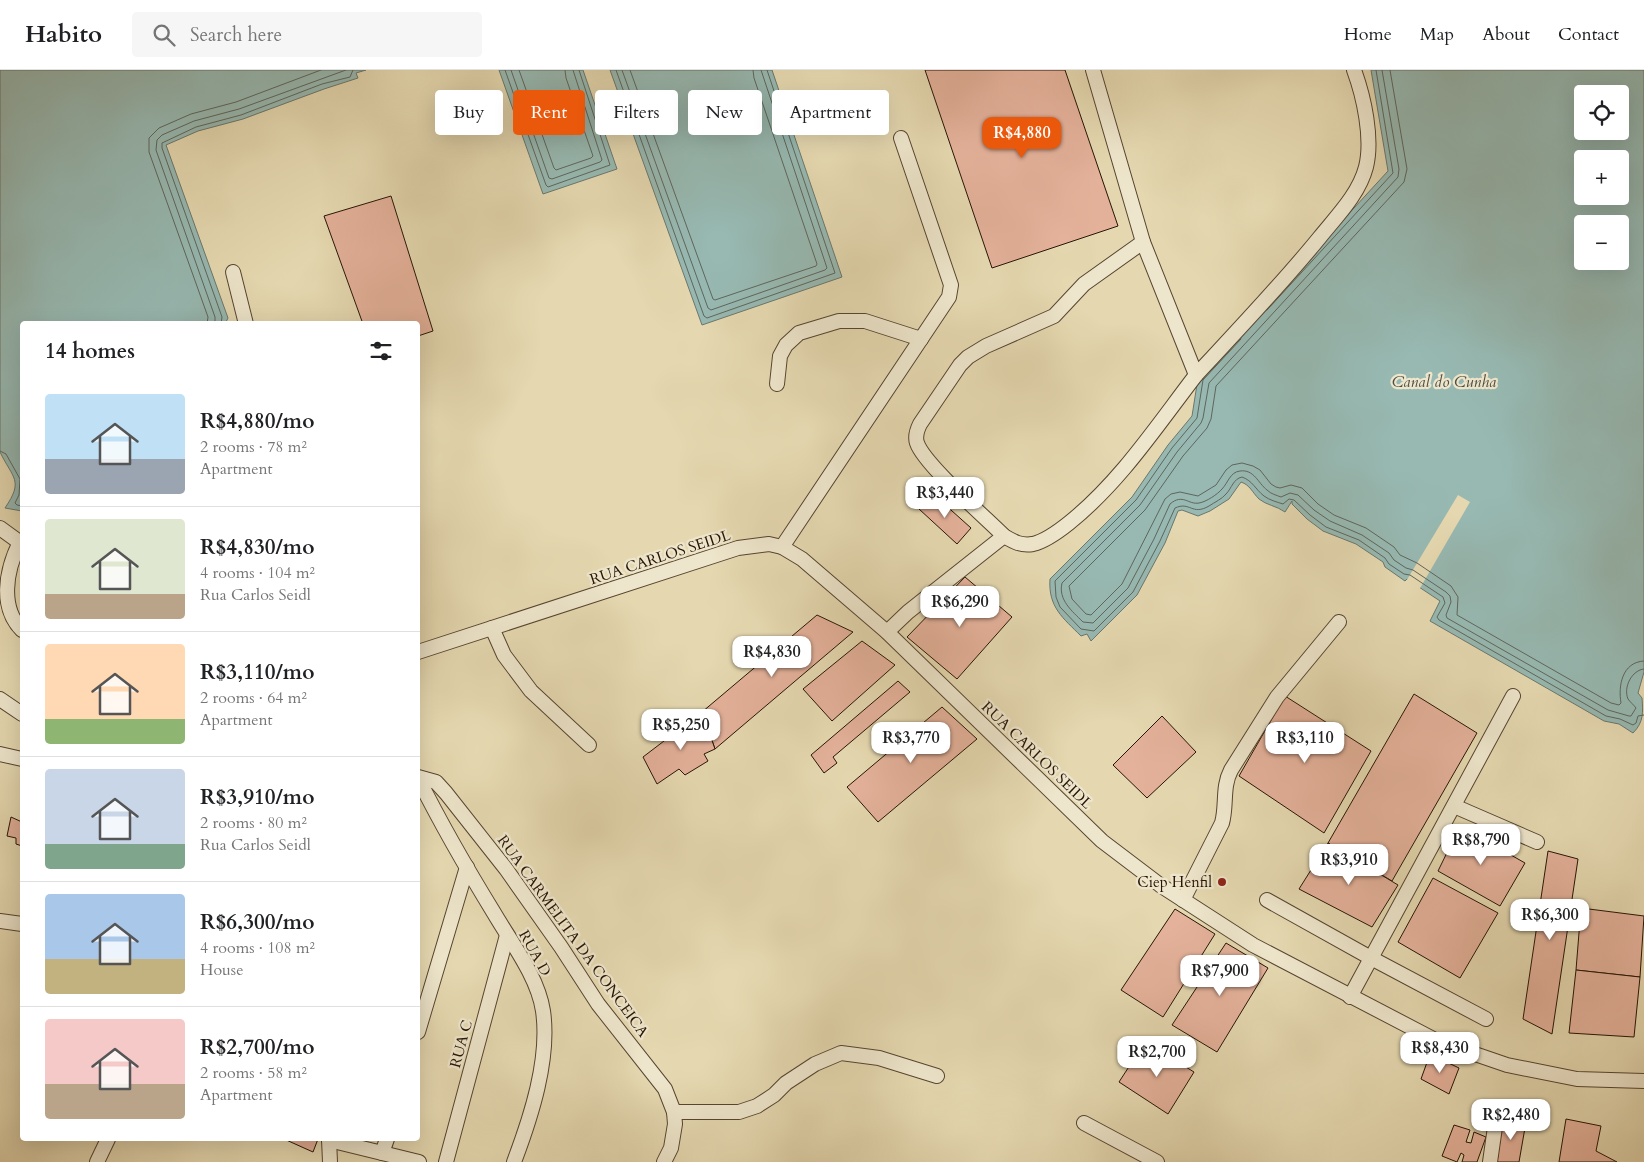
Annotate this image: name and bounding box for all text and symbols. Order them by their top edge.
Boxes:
search box [132,12,482,57]
text: Habito [25,18,102,51]
icon: search [150,21,178,49]
text: Search here [190,22,282,48]
text: Home [1344,22,1392,47]
text: Map [1420,22,1454,47]
text: About [1482,22,1530,47]
text: Contact [1558,22,1619,47]
map controls [1574,85,1629,270]
button: locate [1574,85,1629,140]
chip: Buy [435,90,503,135]
chip: Rent [513,90,585,135]
chip: Filters [595,90,678,135]
chip: New [688,90,762,135]
chip: Apartment [772,90,889,135]
pin: R$4,880 [976,116,1068,159]
text: R$4,880 [993,122,1051,144]
button: + [1574,150,1629,205]
button: − [1574,215,1629,270]
text: 14 homes [45,337,135,366]
icon: filters [367,337,395,365]
water label: Canal do Cunha [1392,371,1496,393]
text: R$4,880/mo [200,407,314,436]
icon: home [85,414,145,474]
text: 2 rooms · 78 m² [200,436,307,458]
text: Apartment [200,458,273,480]
pin: R$3,440 [899,476,991,519]
text: R$3,440 [916,482,974,504]
street label: RUA CARLOS SEIDL [587,525,734,589]
text: R$4,830/mo [200,533,314,562]
icon: home [85,539,145,599]
text: 4 rooms · 104 m² [200,562,315,584]
text: Rua Carlos Seidl [200,584,311,606]
pin: R$6,290 [914,586,1006,628]
text: R$6,290 [931,591,989,613]
pin: R$4,830 [726,636,818,678]
text: R$4,830 [743,641,801,663]
text: R$3,110/mo [200,658,314,687]
icon: home [85,664,145,724]
text: 2 rooms · 64 m² [200,687,307,709]
street label: RUA CARLOS SEIDL [977,697,1097,814]
pin: R$5,250 [635,708,727,751]
text: Apartment [200,709,273,731]
text: R$5,250 [652,714,710,736]
pin: R$3,770 [865,722,957,764]
pin: R$3,110 [1259,722,1351,764]
text: R$3,770 [882,727,940,749]
text: R$3,110 [1276,727,1334,749]
text: R$3,910/mo [200,783,314,812]
icon: home [85,789,145,849]
text: 2 rooms · 80 m² [200,812,307,834]
pin: R$8,790 [1435,824,1527,866]
text: R$8,790 [1452,829,1510,851]
street label: RUA CARMELITA DA CONCEICA [493,831,653,1041]
text: Rua Carlos Seidl [200,834,311,856]
pin: R$3,910 [1303,844,1395,886]
text: R$3,910 [1320,849,1378,871]
place label: Ciep Henfil [1137,872,1212,892]
marker: Ciep Henfil [1216,876,1228,888]
pin: R$6,300 [1504,898,1596,941]
text: R$6,300 [1521,904,1579,926]
text: R$6,300/mo [200,908,314,937]
icon: home [85,914,145,974]
street label: RUA D [514,926,556,980]
text: 4 rooms · 108 m² [200,937,315,959]
pin: R$7,900 [1174,954,1266,997]
text: House [200,959,243,981]
text: R$7,900 [1191,960,1249,982]
street label: RUA C [445,1018,477,1070]
pin: R$8,430 [1394,1032,1486,1074]
text: R$2,700/mo [200,1033,314,1062]
pin: R$2,700 [1111,1036,1203,1078]
text: R$8,430 [1411,1037,1469,1059]
icon: home [85,1039,145,1099]
text: R$2,700 [1128,1041,1186,1063]
text: 2 rooms · 58 m² [200,1062,307,1084]
text: Apartment [200,1084,273,1106]
pin: R$2,480 [1465,1098,1557,1141]
text: R$2,480 [1482,1104,1540,1126]

